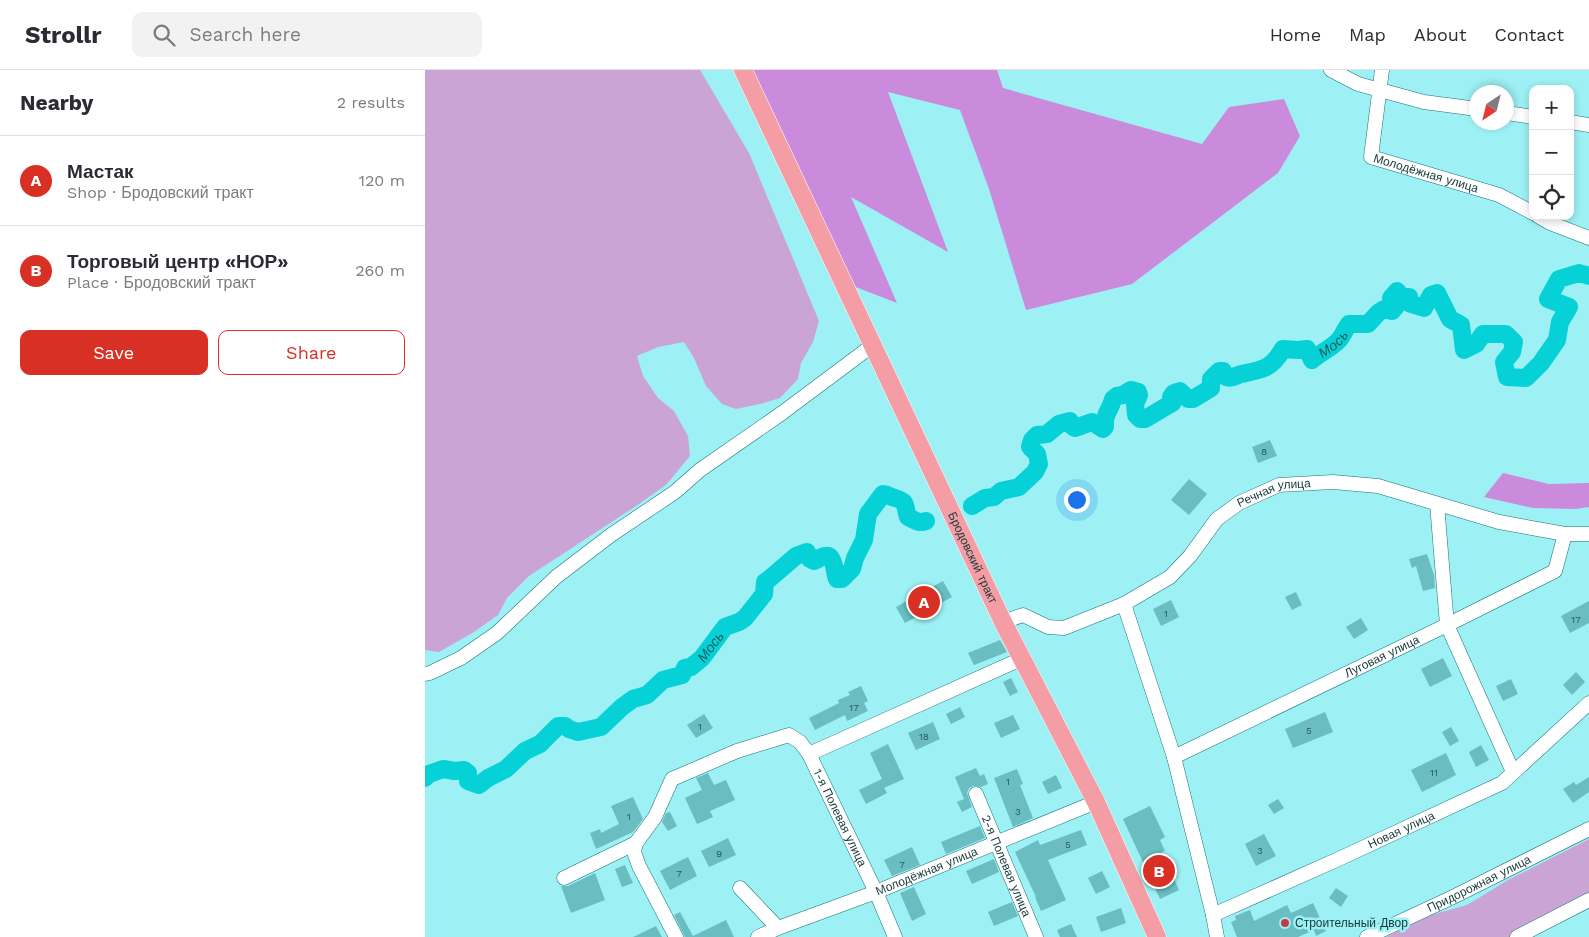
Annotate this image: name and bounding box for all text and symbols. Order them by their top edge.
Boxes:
search box [132,12,482,57]
text: Strollr [25,21,102,49]
icon: search [150,21,178,49]
text: Search here [190,23,301,46]
text: Home [1270,24,1321,45]
text: Map [1349,24,1386,45]
text: About [1414,24,1466,45]
text: Contact [1494,24,1564,45]
north arrow [1469,85,1514,130]
map controls [1529,85,1574,220]
button: + [1529,85,1574,130]
text: Nearby [20,90,93,115]
text: 2 results [337,93,405,112]
button: − [1529,130,1574,175]
street label: Молодёжная улица [1372,151,1480,196]
text: Мастак [67,160,134,183]
text: A [31,171,41,190]
text: 120 m [359,171,405,190]
button: locate [1529,175,1574,220]
text: Shop · Бродовский тракт [67,183,254,202]
text: Торговый центр «НОР» [67,250,288,273]
text: B [31,261,41,280]
text: 260 m [355,261,405,280]
text: Place · Бродовский тракт [67,273,256,292]
water label: Мось [1315,328,1351,361]
button: Save [20,330,208,375]
button: Share [218,330,405,375]
house number: 8 [1261,446,1267,457]
street label: Речная улица [1235,476,1311,510]
your location [1064,487,1090,513]
street label: Бродовский тракт [945,510,1000,606]
pin: A [908,583,940,621]
house number: 1 [1164,608,1168,619]
house number: 17 [1571,614,1581,625]
water label: Мось [694,628,727,665]
street label: Луговая улица [1342,632,1422,680]
house number: 17 [849,702,859,713]
house number: 1 [698,721,702,732]
house number: 5 [1306,725,1312,736]
house number: 18 [919,731,929,742]
street label: 1-я Полевая улица [810,767,870,869]
house number: 11 [1430,767,1438,778]
house number: 1 [1006,776,1010,787]
house number: 3 [1015,806,1021,817]
street label: Новая улица [1366,808,1437,851]
house number: 1 [627,811,631,822]
street label: 2-я Полевая улица [979,813,1034,919]
house number: 5 [1065,839,1071,850]
street label: Молодёжная улица [874,844,980,898]
house number: 3 [1257,845,1263,856]
house number: 9 [716,848,722,859]
pin: B [1143,852,1175,890]
street label: Придорожная улица [1425,852,1533,915]
house number: 7 [899,859,905,870]
house number: 7 [676,868,682,879]
place label: Строительный Двор [1295,916,1408,930]
marker: Строительный Двор [1279,917,1291,929]

